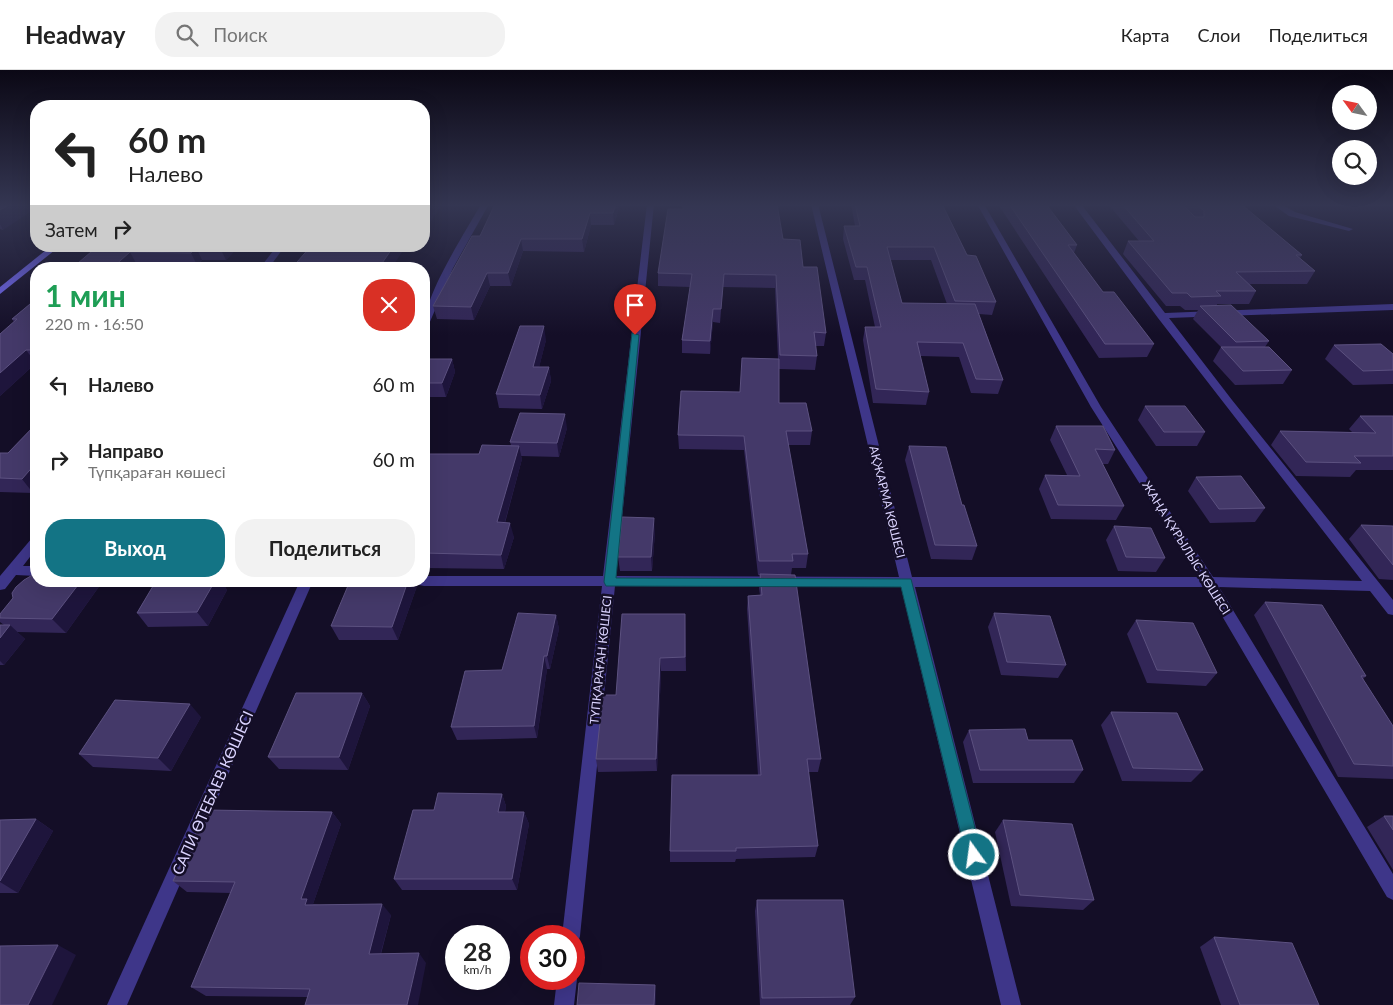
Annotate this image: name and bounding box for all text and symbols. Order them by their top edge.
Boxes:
search box [155,12,505,57]
text: Headway [25,20,125,49]
icon: search [173,21,201,49]
text: Поиск [213,23,268,46]
text: Карта [1121,24,1169,46]
text: Слои [1197,24,1241,46]
text: Поделиться [1269,24,1368,46]
north arrow [1332,85,1378,130]
map controls [1332,85,1377,185]
text: 60 m [128,118,206,160]
icon: left [45,120,110,185]
button: search [1332,140,1377,185]
text: Налево [128,160,203,187]
icon: right [108,215,136,243]
text: Затем [45,218,98,241]
text: 1 мин [45,277,126,313]
button: close [363,279,415,331]
pin [614,284,656,335]
icon: arrive [621,291,649,319]
text: 220 m · 16:50 [45,314,144,333]
icon: left [45,371,73,399]
text: Налево [88,373,154,396]
text: 60 m [372,373,415,396]
text: Направо [88,439,164,462]
street label: АҚЖАРМА КӨШЕСІ [866,444,909,560]
icon: right [45,446,73,474]
text: 60 m [372,448,415,471]
text: Түпқараған көшесі [88,462,226,481]
street label: ЖАҢА ҚҰРЫЛЫС КӨШЕСІ [1139,478,1234,617]
button: Выход [45,519,225,577]
button: Поделиться [235,519,415,577]
street label: ТҮПҚАРАҒАН КӨШЕСІ [586,595,615,725]
street label: САПИ ӨТЕБАЕВ КӨШЕСІ [168,708,256,877]
position arrow [947,828,999,880]
speed limit sign: 30 [520,925,585,990]
text: 28 [463,936,492,966]
text: km/h [463,962,492,977]

